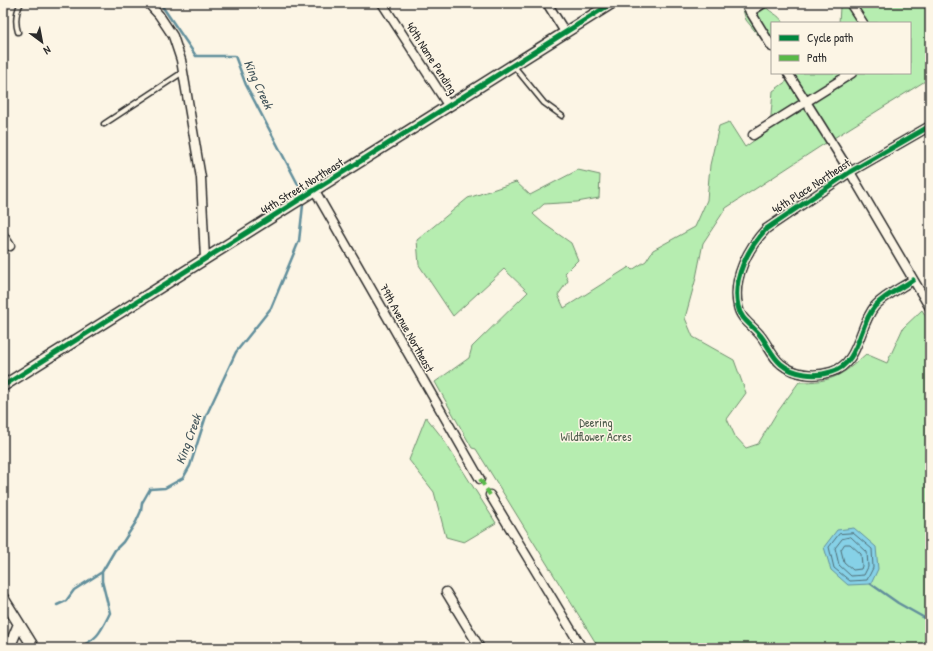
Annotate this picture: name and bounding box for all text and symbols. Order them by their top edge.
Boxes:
street label: 40th Name Pending [402,19,462,97]
north arrow [22,22,62,62]
legend [771,22,911,74]
text: Cycle path [807,29,853,46]
text: N [41,43,53,58]
text: Path [807,49,827,66]
water label: King Creek [239,57,279,113]
street label: 44th Street Northeast [257,153,347,218]
street label: 46th Place Northeast [768,154,854,218]
street label: 79th Avenue Northeast [376,281,439,376]
water label: King Creek [171,410,207,467]
park label: Deering Wildflower Acres [560,414,632,445]

